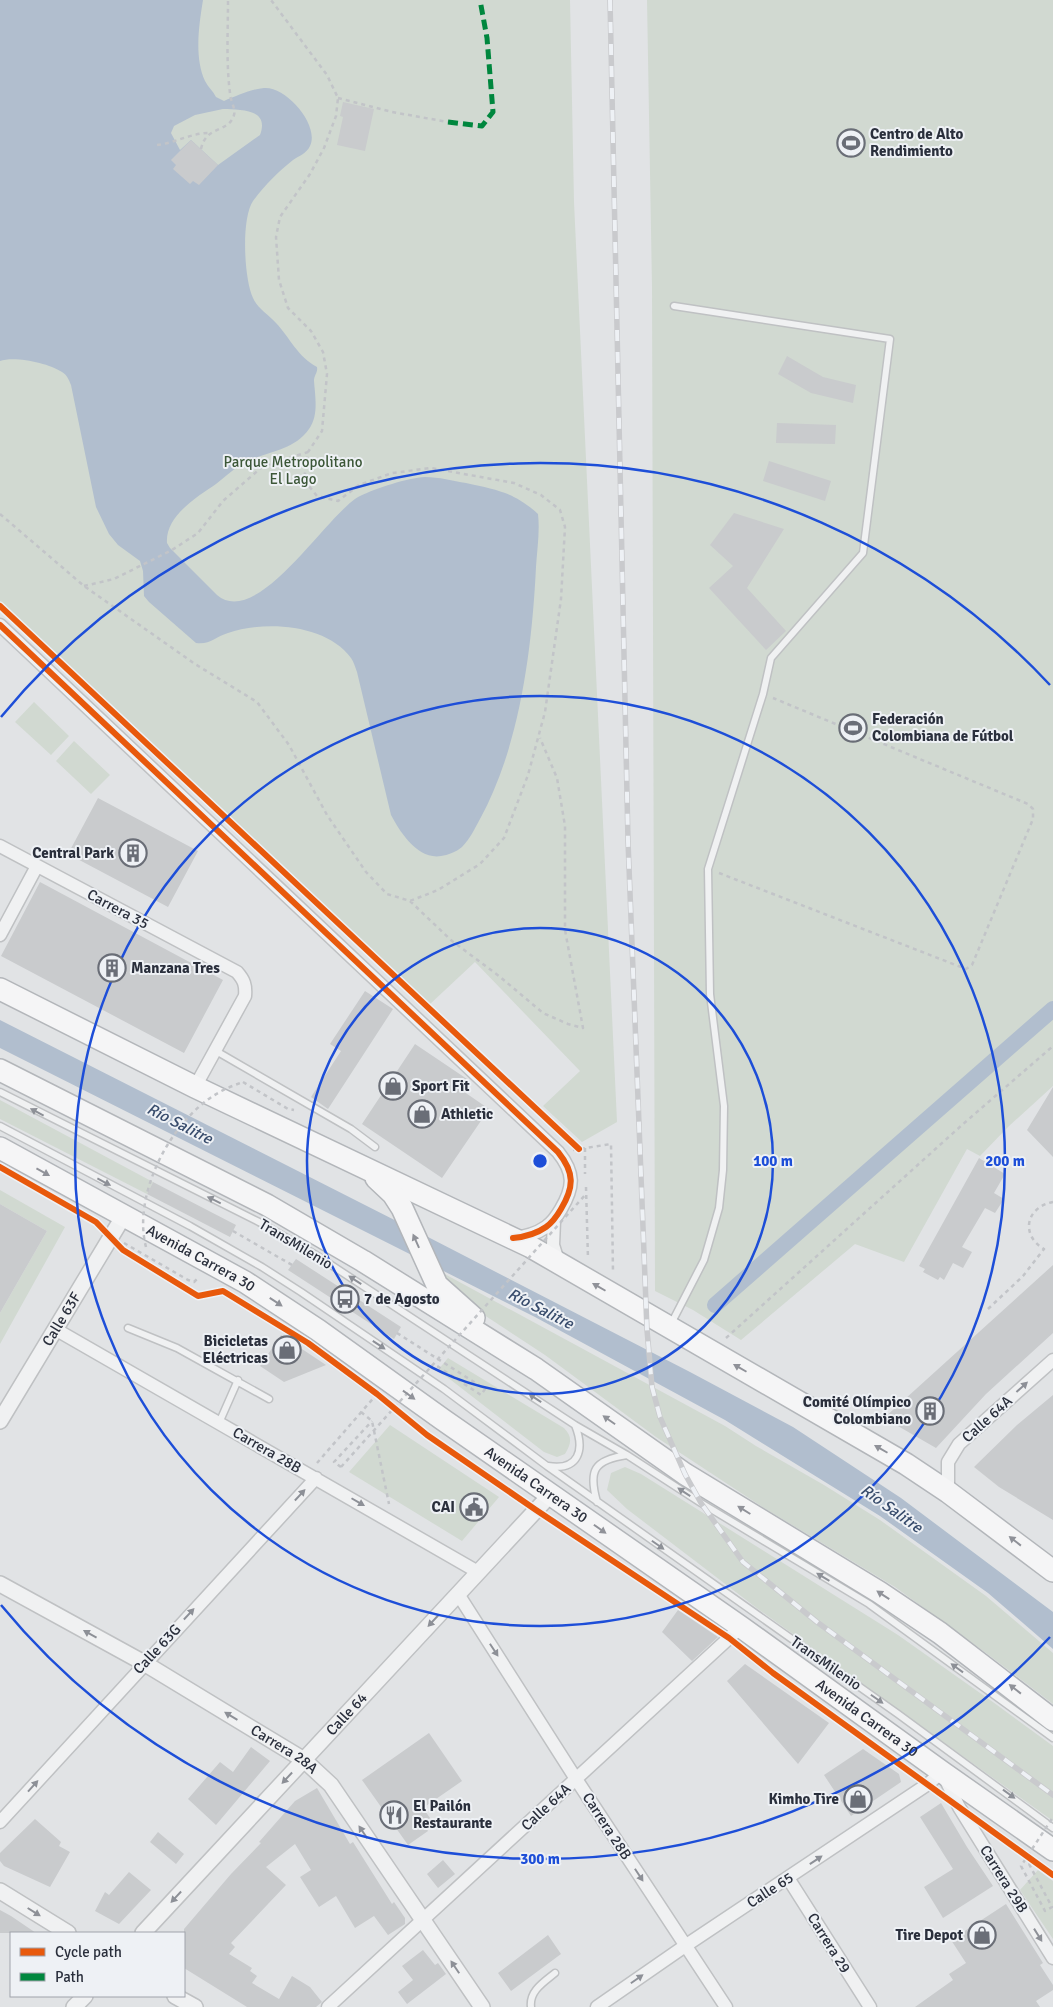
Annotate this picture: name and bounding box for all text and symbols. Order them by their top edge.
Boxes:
place label: Centro de Alto Rendimiento [870,125,963,160]
sports icon: Centro de Alto Rendimiento [836,128,866,158]
park label: Parque Metropolitano El Lago [224,453,363,488]
place label: Federación Colombiana de Fútbol [872,710,1014,745]
sports icon: Federación Colombiana de Fútbol [838,713,868,743]
building icon: Central Park [118,838,148,868]
place label: Central Park [32,844,114,862]
street label: Carrera 35 [84,885,152,933]
building icon: Manzana Tres [97,953,127,983]
place label: Manzana Tres [131,959,220,977]
shop icon: Sport Fit [378,1071,408,1101]
place label: Sport Fit [412,1077,470,1095]
water label: Río Salitre [143,1099,217,1149]
shop icon: Athletic [407,1099,437,1129]
place label: Athletic [441,1105,493,1123]
one-way arrow [30,1108,44,1116]
centre of rings [531,1152,549,1170]
text: 100 m [753,1152,793,1170]
text: 200 m [985,1152,1025,1170]
one-way arrow [35,1168,50,1176]
one-way arrow [97,1178,112,1186]
one-way arrow [206,1196,221,1204]
street label: TransMilenio [256,1215,336,1273]
street label: Avenida Carrera 30 [143,1221,259,1295]
one-way arrow [412,1234,420,1249]
one-way arrow [348,1275,361,1285]
one-way arrow [593,1282,606,1291]
bus stop icon: 7 de Agosto [330,1284,360,1314]
water label: Río Salitre [504,1284,578,1334]
street label: Calle 63F [38,1289,85,1349]
place label: 7 de Agosto [364,1290,440,1308]
one-way arrow [269,1298,283,1307]
place label: Bicicletas Eléctricas [203,1332,268,1367]
shop icon: Bicicletas Eléctricas [272,1335,302,1365]
one-way arrow [373,1340,386,1350]
one-way arrow [734,1363,747,1372]
one-way arrow [1016,1381,1028,1393]
one-way arrow [403,1390,416,1400]
street label: Calle 64A [958,1392,1016,1446]
one-way arrow [528,1393,542,1402]
place label: Comité Olímpico Colombiano [803,1393,911,1428]
building icon: Comité Olímpico Colombiano [915,1396,945,1426]
one-way arrow [602,1415,616,1425]
street label: Carrera 28B [229,1423,305,1477]
street label: Avenida Carrera 30 [481,1442,591,1527]
one-way arrow [874,1445,888,1453]
water label: Río Salitre [857,1480,927,1538]
one-way arrow [678,1487,691,1497]
one-way arrow [294,1489,306,1501]
public building icon: CAI [459,1492,489,1522]
one-way arrow [351,1498,364,1507]
place label: CAI [432,1498,455,1516]
one-way arrow [737,1506,750,1515]
one-way arrow [593,1524,607,1534]
one-way arrow [1008,1536,1021,1547]
one-way arrow [651,1540,665,1550]
one-way arrow [817,1572,830,1581]
one-way arrow [876,1590,890,1599]
one-way arrow [183,1608,195,1620]
one-way arrow [427,1615,439,1627]
street label: Calle 63G [129,1620,185,1678]
one-way arrow [83,1630,98,1638]
street label: TransMilenio [787,1632,865,1694]
one-way arrow [489,1643,499,1656]
one-way arrow [950,1663,964,1673]
street label: Avenida Carrera 30 [813,1675,922,1761]
one-way arrow [1009,1684,1022,1695]
street label: Calle 64 [322,1689,371,1739]
one-way arrow [870,1694,884,1704]
one-way arrow [224,1711,237,1720]
street label: Carrera 28A [247,1721,322,1777]
one-way arrow [281,1772,293,1784]
one-way arrow [27,1780,39,1792]
street label: Calle 64A [517,1780,575,1834]
shop icon: Kimho Tire [843,1784,873,1814]
street label: Carrera 28B [579,1789,635,1863]
one-way arrow [1002,1789,1015,1799]
place label: Kimho Tire [769,1790,839,1808]
place label: El Pailón Restaurante [413,1797,492,1832]
restaurant icon: El Pailón Restaurante [379,1800,409,1830]
one-way arrow [358,1825,368,1839]
street label: Carrera 29B [976,1842,1032,1916]
text: 300 m [520,1850,560,1868]
one-way arrow [809,1855,822,1865]
one-way arrow [634,1868,644,1881]
street label: Calle 65 [743,1868,797,1912]
one-way arrow [170,1891,182,1903]
one-way arrow [27,1908,40,1917]
street label: Carrera 29 [804,1910,854,1976]
shop icon: Tire Depot [967,1920,997,1950]
place label: Tire Depot [895,1926,963,1944]
one-way arrow [1033,1928,1043,1941]
legend [10,1932,185,1997]
text: Cycle path [55,1943,122,1961]
one-way arrow [450,1960,459,1974]
text: Path [55,1968,84,1986]
one-way arrow [630,1974,644,1984]

